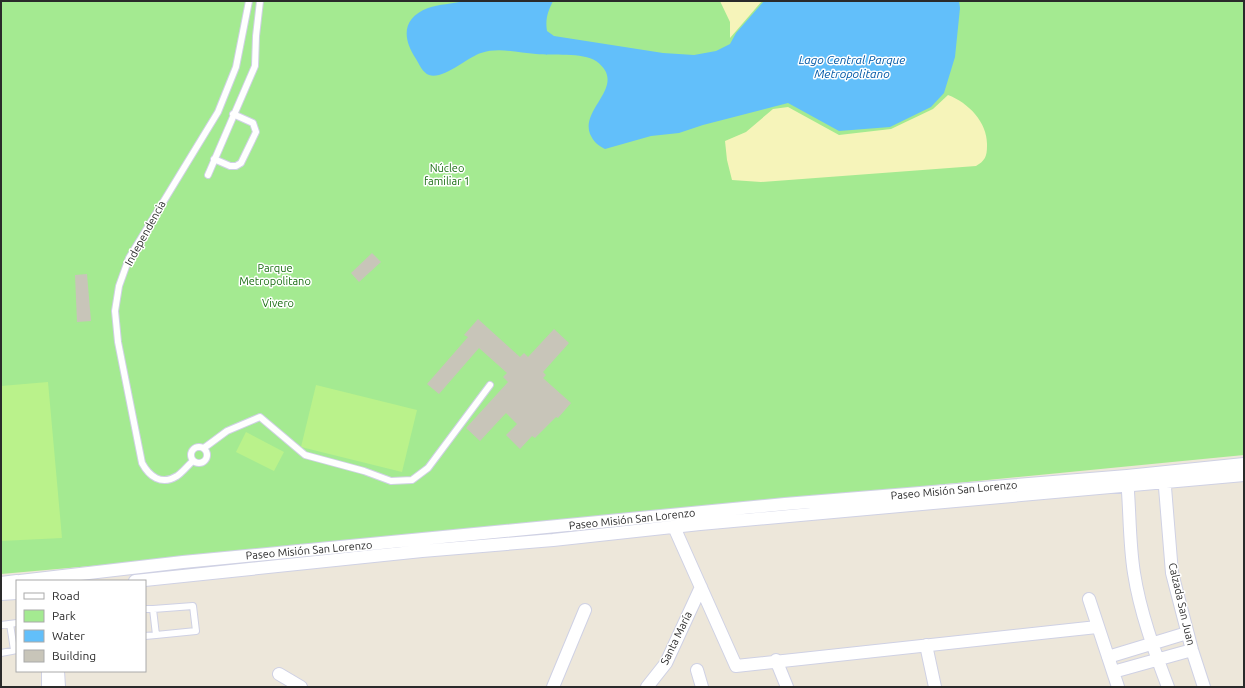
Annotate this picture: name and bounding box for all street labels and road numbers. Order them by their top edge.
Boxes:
street label: Independencia [122,198,168,268]
street label: Paseo Misión San Lorenzo [890,478,1018,502]
street label: Paseo Misión San Lorenzo [568,506,696,532]
street label: Paseo Misión San Lorenzo [245,538,373,562]
street label: Calzada San Juan [1167,561,1197,647]
street label: Santa María [658,609,694,667]

